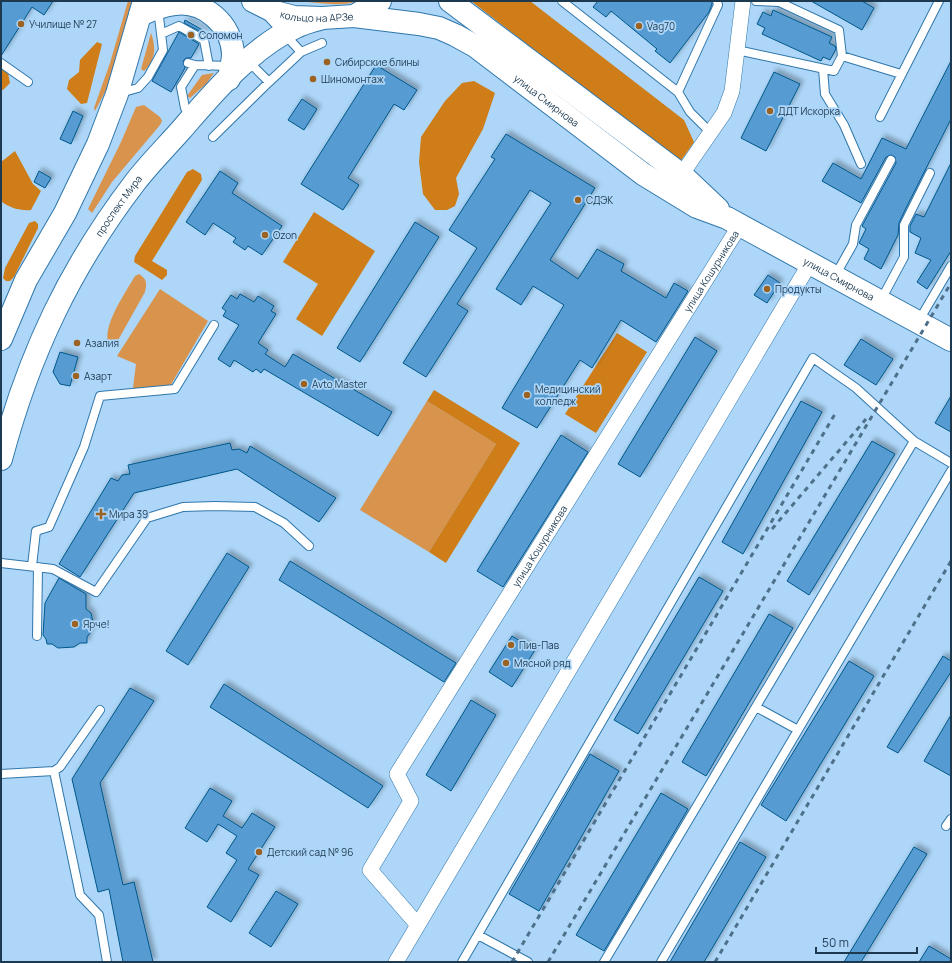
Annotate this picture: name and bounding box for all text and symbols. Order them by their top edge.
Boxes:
street label: кольцо на АРЗе [279,7,354,25]
place label: Училище № 27 [29,17,97,31]
marker: Училище № 27 [16,19,26,29]
place label: Vag70 [647,19,675,33]
marker: Vag70 [634,21,644,31]
place label: Соломон [199,28,243,42]
marker: Соломон [186,30,196,40]
place label: Сибирские блины [335,55,419,69]
marker: Сибирские блины [322,57,332,67]
street label: улица Смирнова [511,71,582,130]
place label: Шиномонтаж [321,72,384,86]
marker: Шиномонтаж [308,74,318,84]
place label: ДДТ Искорка [778,104,840,118]
marker: ДДТ Искорка [765,106,775,116]
street label: проспект Мира [92,172,145,239]
place label: СДЭК [586,193,613,207]
marker: СДЭК [573,195,583,205]
place label: Ozon [273,228,297,242]
street label: улица Кошурникова [680,228,742,315]
marker: Ozon [260,230,270,240]
street label: улица Смирнова [801,254,877,304]
place label: Продукты [775,282,822,296]
marker: Продукты [762,284,772,294]
place label: Азалия [85,336,119,350]
marker: Азалия [72,338,82,348]
place label: Азарт [84,369,112,383]
marker: Азарт [71,371,81,381]
place label: Avto Master [312,377,368,391]
marker: Avto Master [299,379,309,389]
place label: Медицинский колледж [535,382,601,408]
marker: Медицинский колледж [522,390,532,400]
street label: улица Кошурникова [509,503,570,590]
place label: Мира 39 [109,507,148,521]
marker: Мира 39 [96,509,106,519]
place label: Ярче! [83,617,110,631]
marker: Ярче! [70,619,80,629]
place label: Пив-Пав [519,638,560,652]
marker: Пив-Пав [506,640,516,650]
place label: Мясной ряд [514,656,570,670]
marker: Мясной ряд [501,658,511,668]
place label: Детский сад № 96 [267,845,354,859]
marker: Детский сад № 96 [254,847,264,857]
scale bar [816,929,917,955]
text: 50 m [822,934,849,951]

